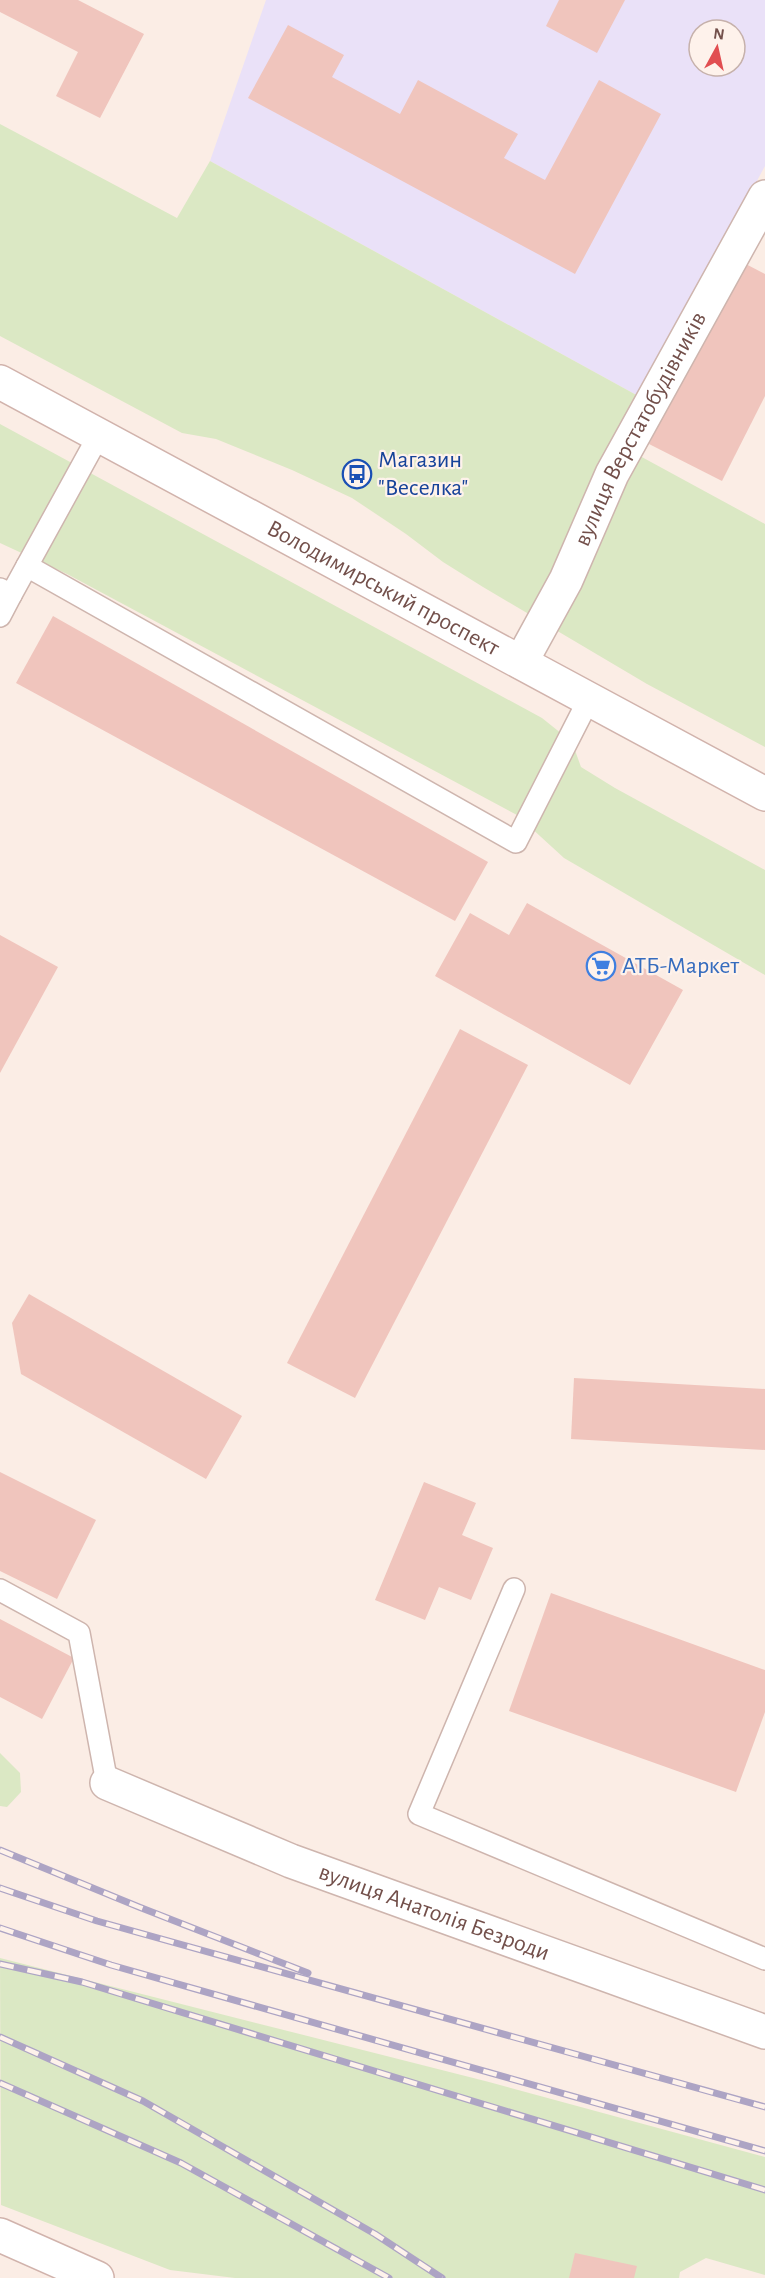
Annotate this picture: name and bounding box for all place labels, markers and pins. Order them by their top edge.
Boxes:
place label: Магазин "Веселка" [378,448,468,500]
bus stop icon: Магазин "Веселка" [341,458,373,490]
supermarket icon: АТБ-Маркет [585,950,617,982]
place label: АТБ-Маркет [622,954,739,978]

